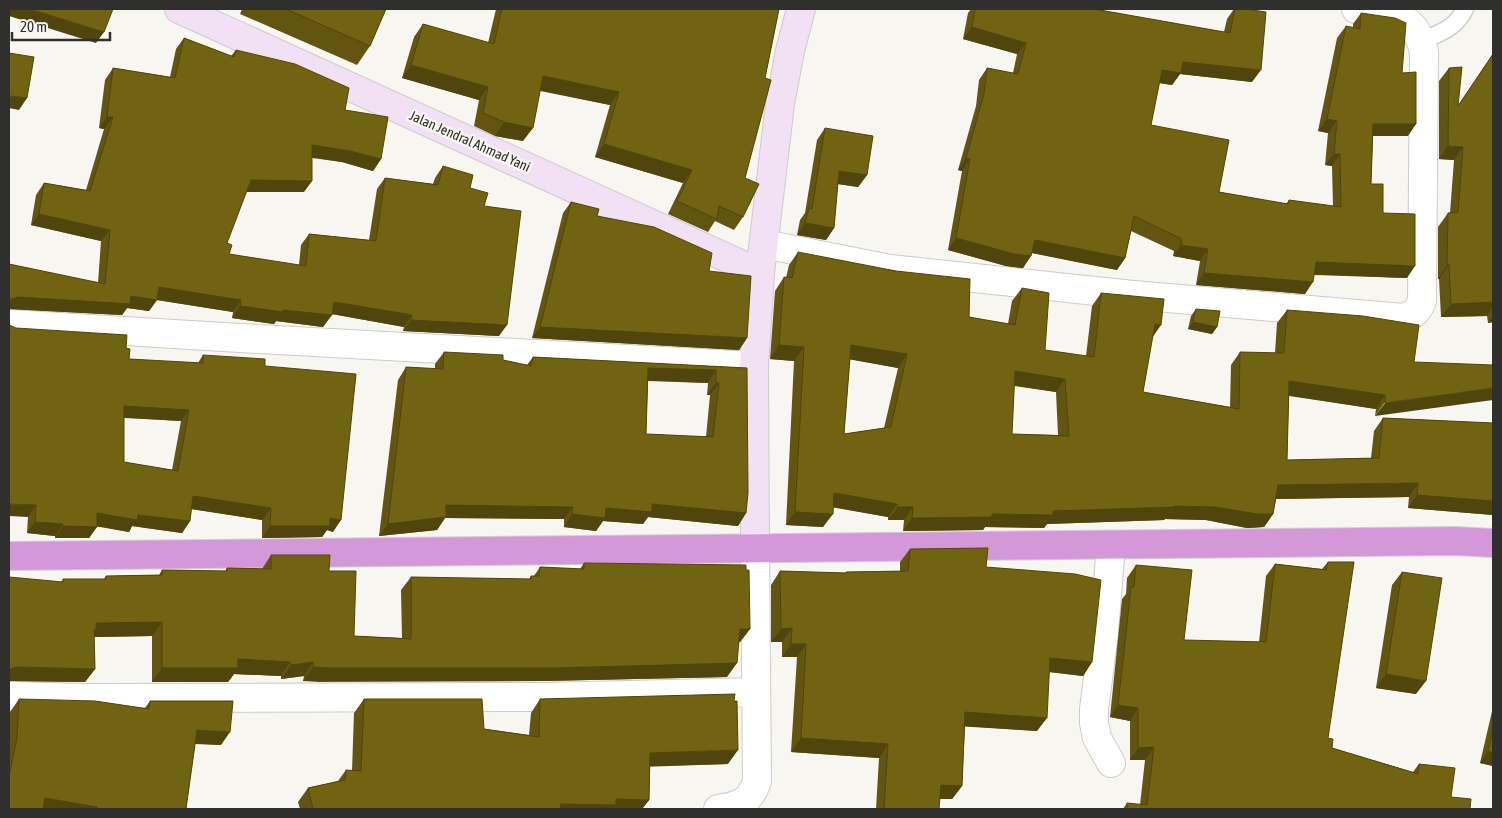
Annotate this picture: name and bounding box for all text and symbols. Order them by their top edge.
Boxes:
scale bar [12,10,110,42]
text: 20 m [20,18,47,35]
street label: Jalan Jendral Ahmad Yani [407,107,533,175]

